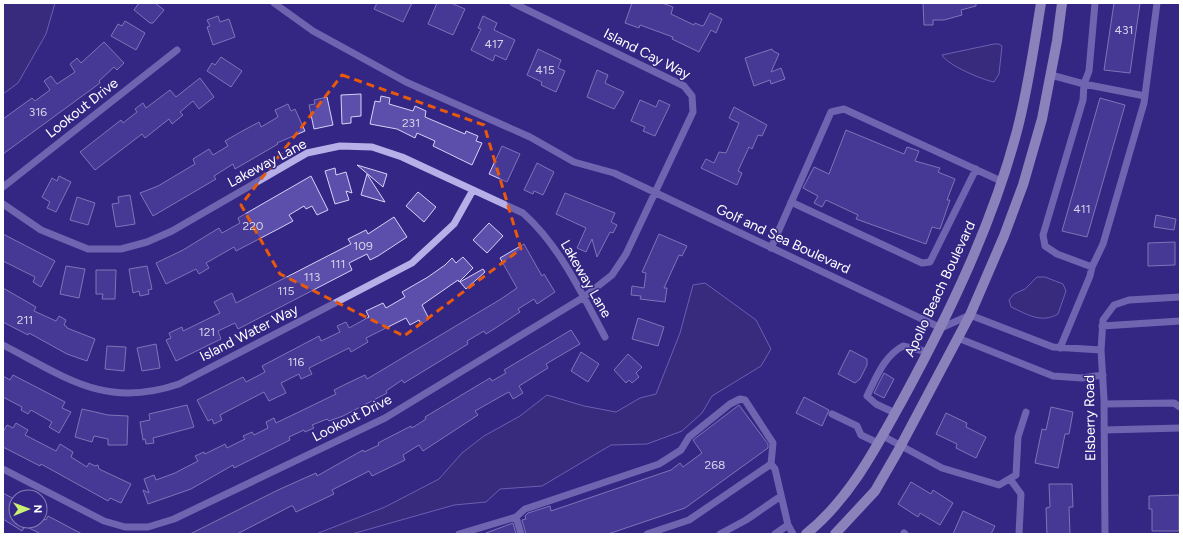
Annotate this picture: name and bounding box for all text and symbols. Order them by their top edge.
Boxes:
house number: 431 [1115,23,1133,37]
street label: Island Cay Way [601,25,694,83]
house number: 417 [485,37,504,51]
house number: 415 [535,63,555,77]
street label: Lookout Drive [42,74,122,142]
house number: 316 [29,105,47,119]
house number: 231 [402,116,420,130]
street label: Lakeway Lane [225,135,310,191]
street label: Golf and Sea Boulevard [713,200,853,278]
house number: 411 [1073,202,1091,216]
street label: Apollo Beach Boulevard [901,218,979,360]
house number: 220 [242,219,264,233]
street label: Lakeway Lane [557,237,615,321]
house number: 109 [353,239,373,253]
house number: 111 [331,257,345,271]
house number: 113 [304,270,320,284]
house number: 115 [278,284,295,298]
street label: Island Water Way [197,301,302,365]
house number: 211 [17,313,33,327]
house number: 121 [199,325,215,339]
house number: 116 [288,355,305,369]
street label: Elsberry Road [1081,375,1099,461]
street label: Lookout Drive [309,390,395,445]
house number: 268 [705,458,725,472]
north arrow [8,489,48,529]
text: N [31,504,44,513]

